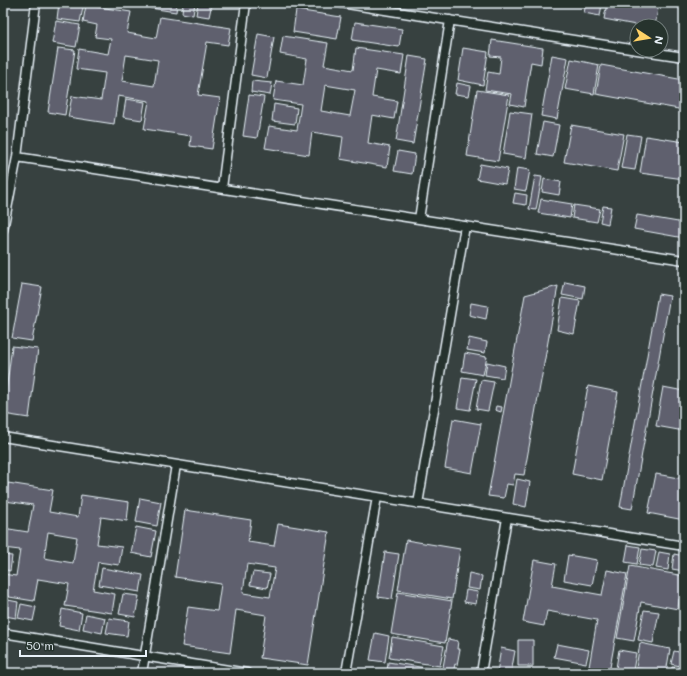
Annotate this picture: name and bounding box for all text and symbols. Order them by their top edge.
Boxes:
north arrow [629,18,669,58]
text: N [651,35,667,46]
scale bar [20,632,146,658]
text: 50 m [26,637,54,653]

